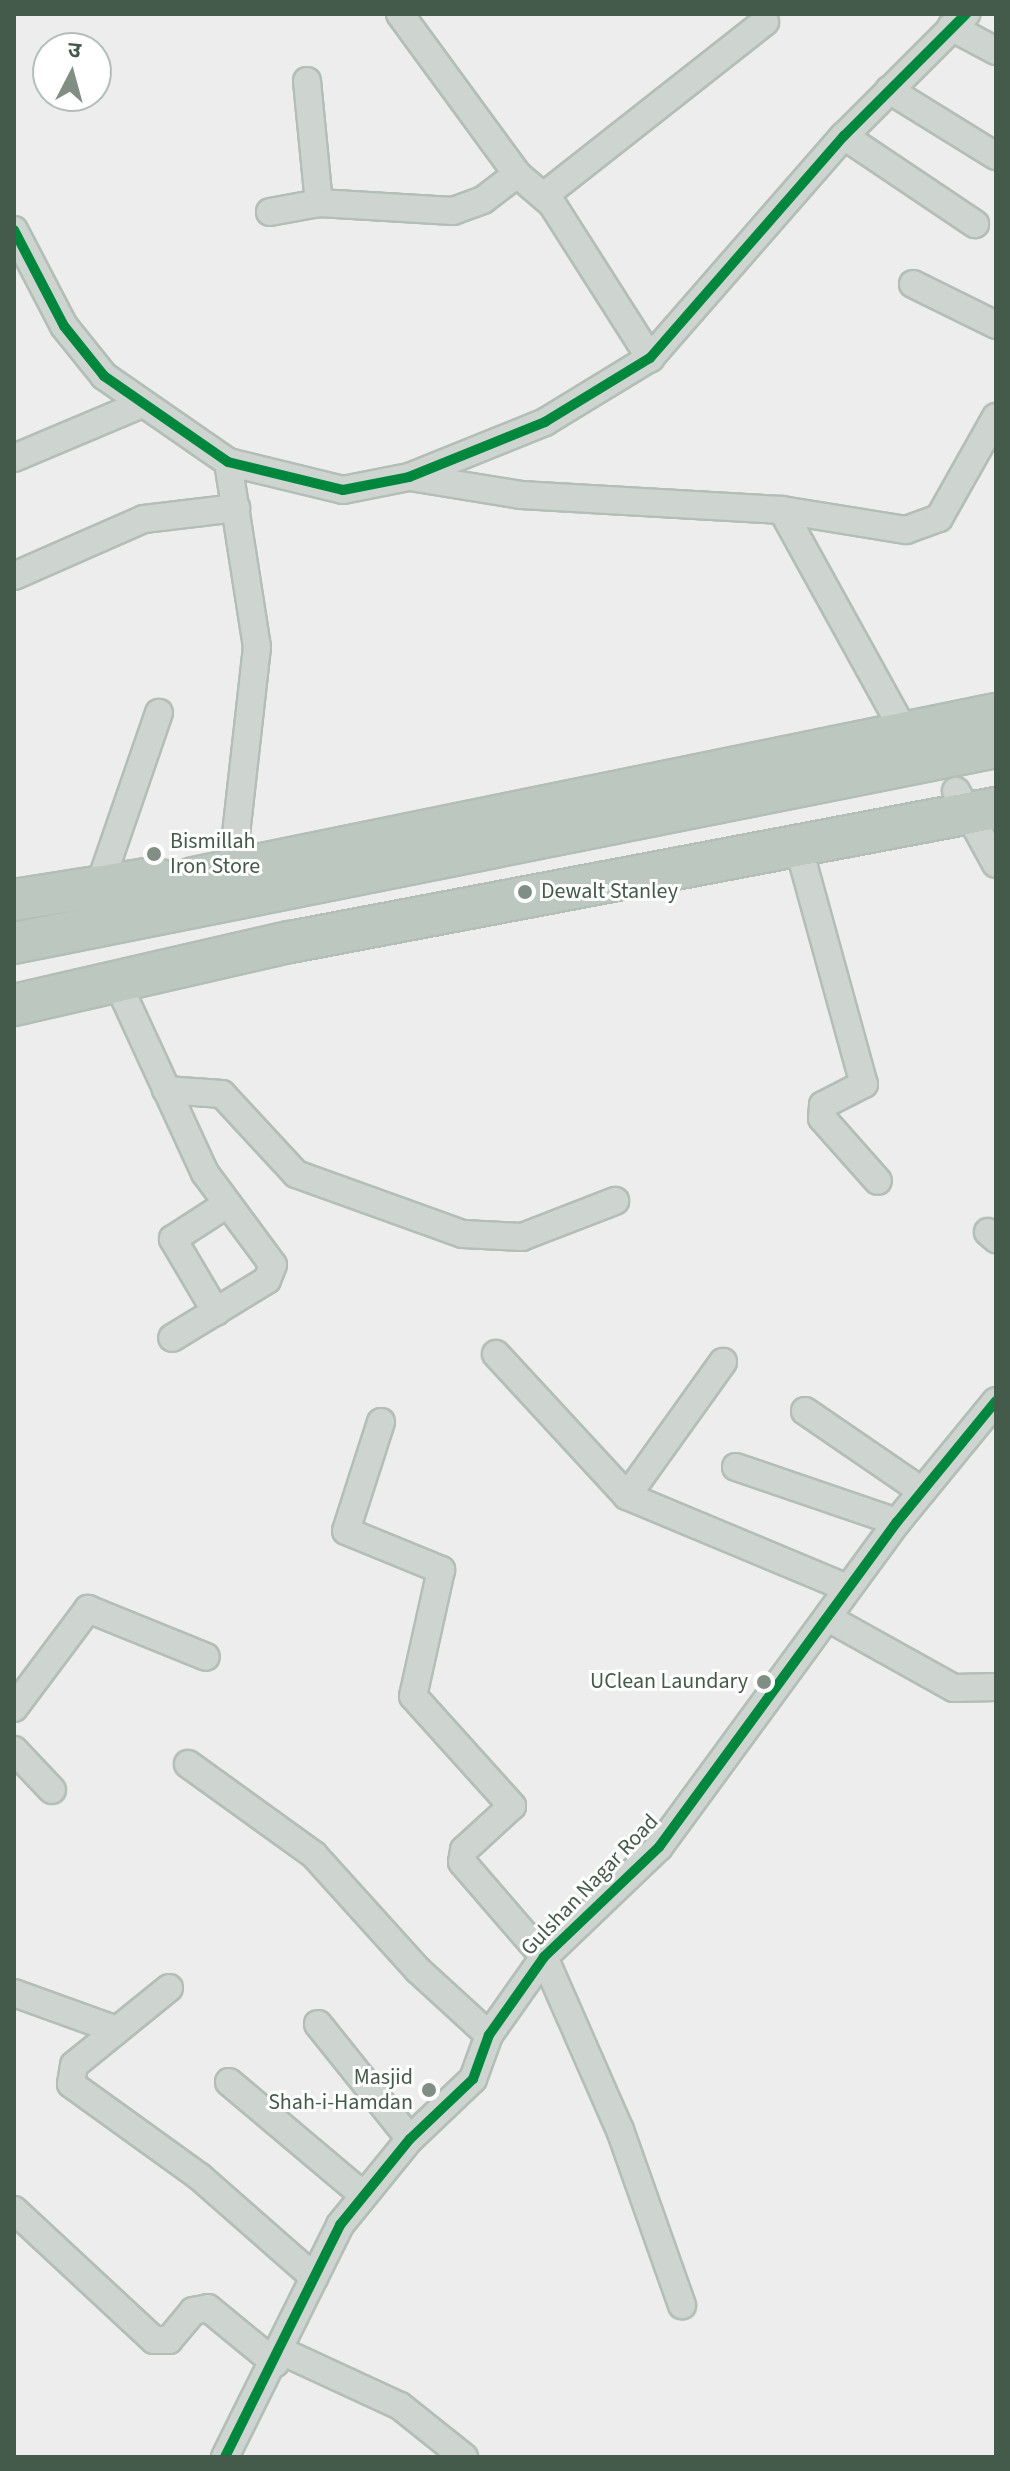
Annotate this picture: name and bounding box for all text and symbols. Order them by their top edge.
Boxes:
north arrow [32,32,112,112]
text: उ [66,34,82,67]
place label: Bismillah Iron Store [170,828,260,880]
marker: Bismillah Iron Store [145,845,163,863]
place label: Dewalt Stanley [541,879,678,905]
marker: Dewalt Stanley [516,883,534,901]
place label: UClean Laundary [590,1669,748,1695]
marker: UClean Laundary [755,1673,773,1691]
street label: Gulshan Nagar Road [516,1809,664,1961]
place label: Masjid Shah-i-Hamdan [268,2064,413,2116]
marker: Masjid Shah-i-Hamdan [420,2081,438,2099]

